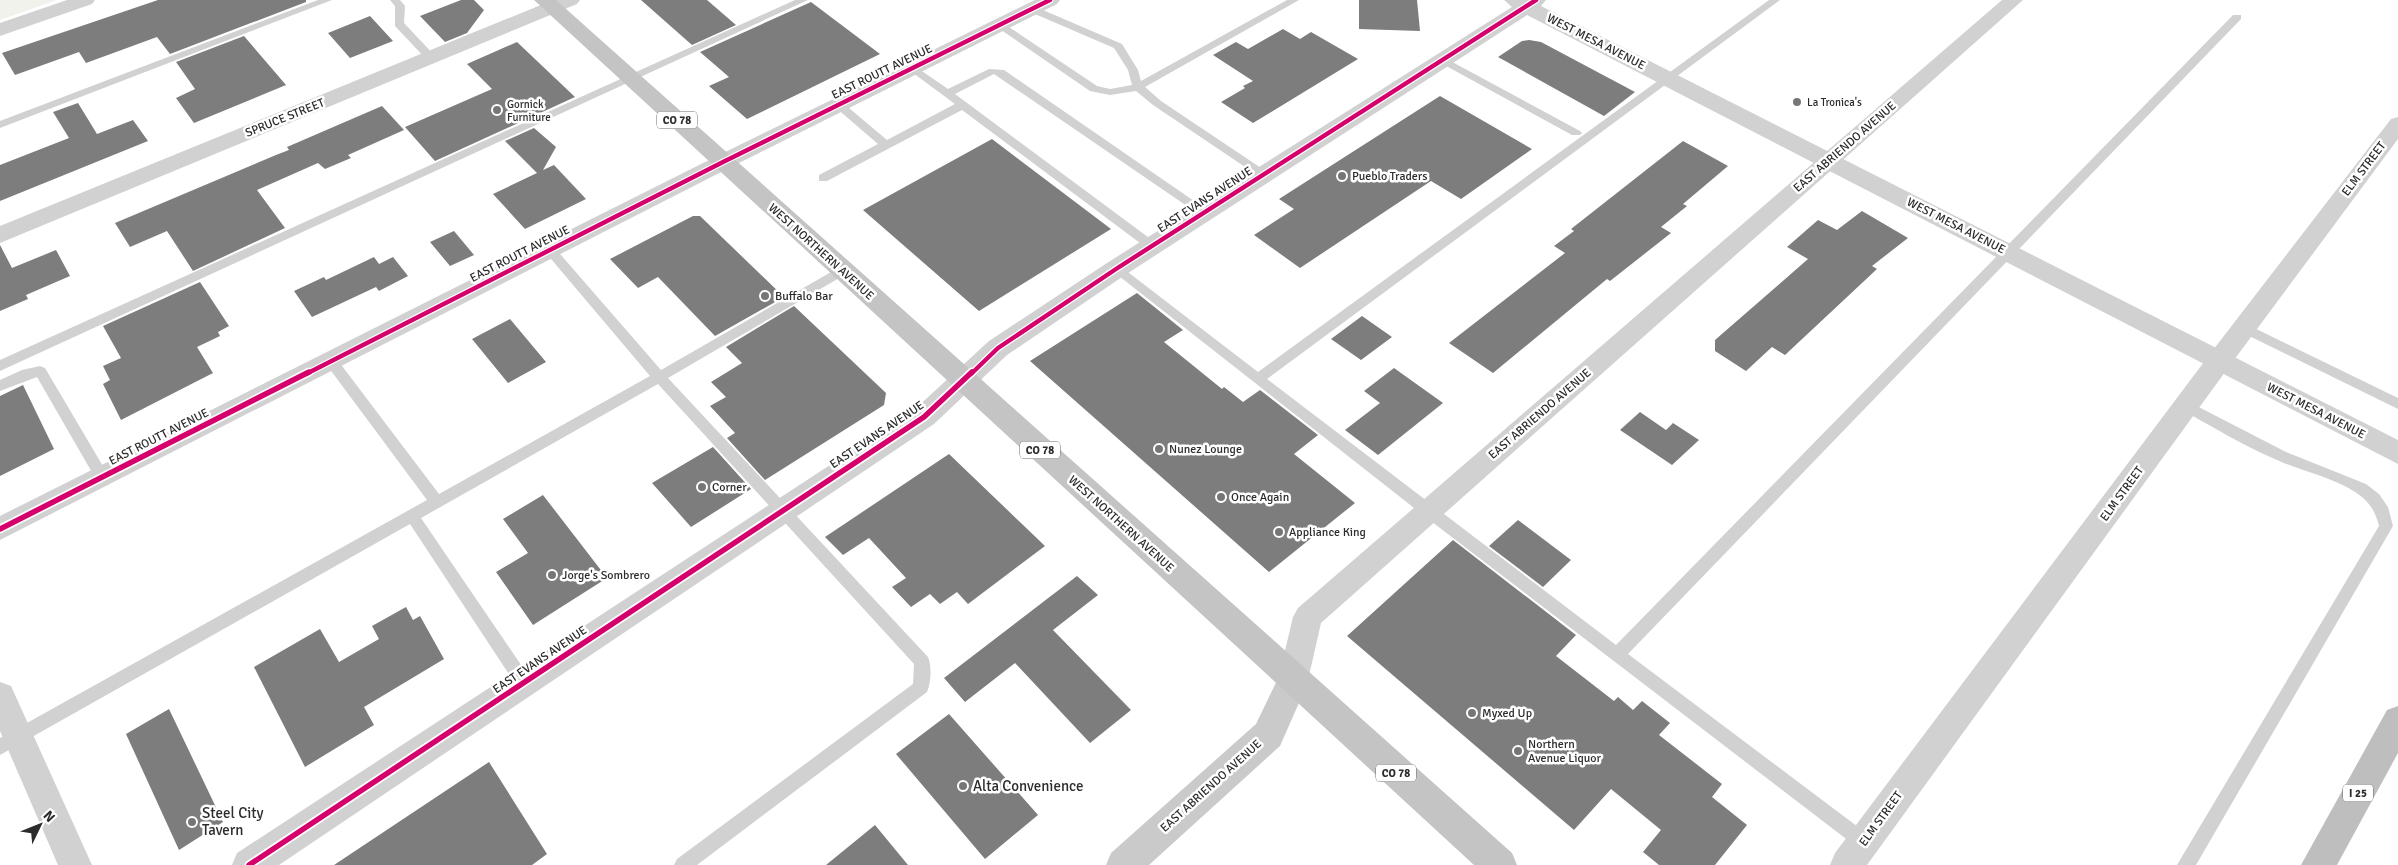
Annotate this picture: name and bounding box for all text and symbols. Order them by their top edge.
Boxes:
street label: WEST MESA AVENUE [1544,11,1648,73]
street label: EAST ROUTT AVENUE [829,41,935,103]
street label: SPRUCE STREET [243,95,327,141]
marker: La Tronica's [1791,96,1803,108]
place label: La Tronica's [1807,96,1862,109]
place label: Gornick Furniture [507,98,551,124]
street label: EAST ABRIENDO AVENUE [1791,98,1900,196]
marker: Gornick Furniture [491,104,503,116]
road number: CO 78 [657,112,697,128]
street label: ELM STREET [2339,139,2389,199]
street label: EAST EVANS AVENUE [1155,164,1256,236]
place label: Pueblo Traders [1352,169,1428,184]
marker: Pueblo Traders [1336,170,1348,182]
street label: WEST MESA AVENUE [1904,195,2008,257]
street label: WEST NORTHERN AVENUE [765,201,877,304]
street label: EAST ROUTT AVENUE [468,222,573,286]
place label: Buffalo Bar [775,289,833,304]
marker: Buffalo Bar [759,290,771,302]
street label: EAST ABRIENDO AVENUE [1486,365,1595,463]
street label: WEST MESA AVENUE [2264,380,2368,442]
street label: EAST EVANS AVENUE [827,398,927,472]
street label: EAST ROUTT AVENUE [107,405,212,469]
road number: CO 78 [1020,442,1060,458]
place label: Nunez Lounge [1169,442,1242,457]
marker: Nunez Lounge [1153,443,1165,455]
street label: ELM STREET [2097,464,2147,524]
street label: WEST NORTHERN AVENUE [1065,473,1177,576]
place label: Corner [712,480,747,495]
marker: Corner [696,481,708,493]
place label: Once Again [1231,490,1289,505]
marker: Once Again [1215,491,1227,503]
place label: Appliance King [1289,525,1366,540]
marker: Appliance King [1273,526,1285,538]
place label: Jorge's Sombrero [562,568,650,583]
marker: Jorge's Sombrero [546,569,558,581]
street label: EAST EVANS AVENUE [490,623,590,697]
place label: Myxed Up [1482,706,1532,721]
marker: Myxed Up [1466,707,1478,719]
street label: EAST ABRIENDO AVENUE [1157,736,1265,835]
place label: Northern Avenue Liquor [1528,737,1602,766]
marker: Northern Avenue Liquor [1512,745,1524,757]
road number: CO 78 [1376,764,1416,781]
place label: Alta Convenience [973,777,1084,795]
marker: Alta Convenience [957,780,969,792]
road number: I 25 [2343,784,2373,801]
street label: ELM STREET [1856,789,1906,849]
north arrow [15,800,65,850]
place label: Steel City Tavern [202,804,264,839]
text: N [40,807,59,826]
marker: Steel City Tavern [186,816,198,828]

